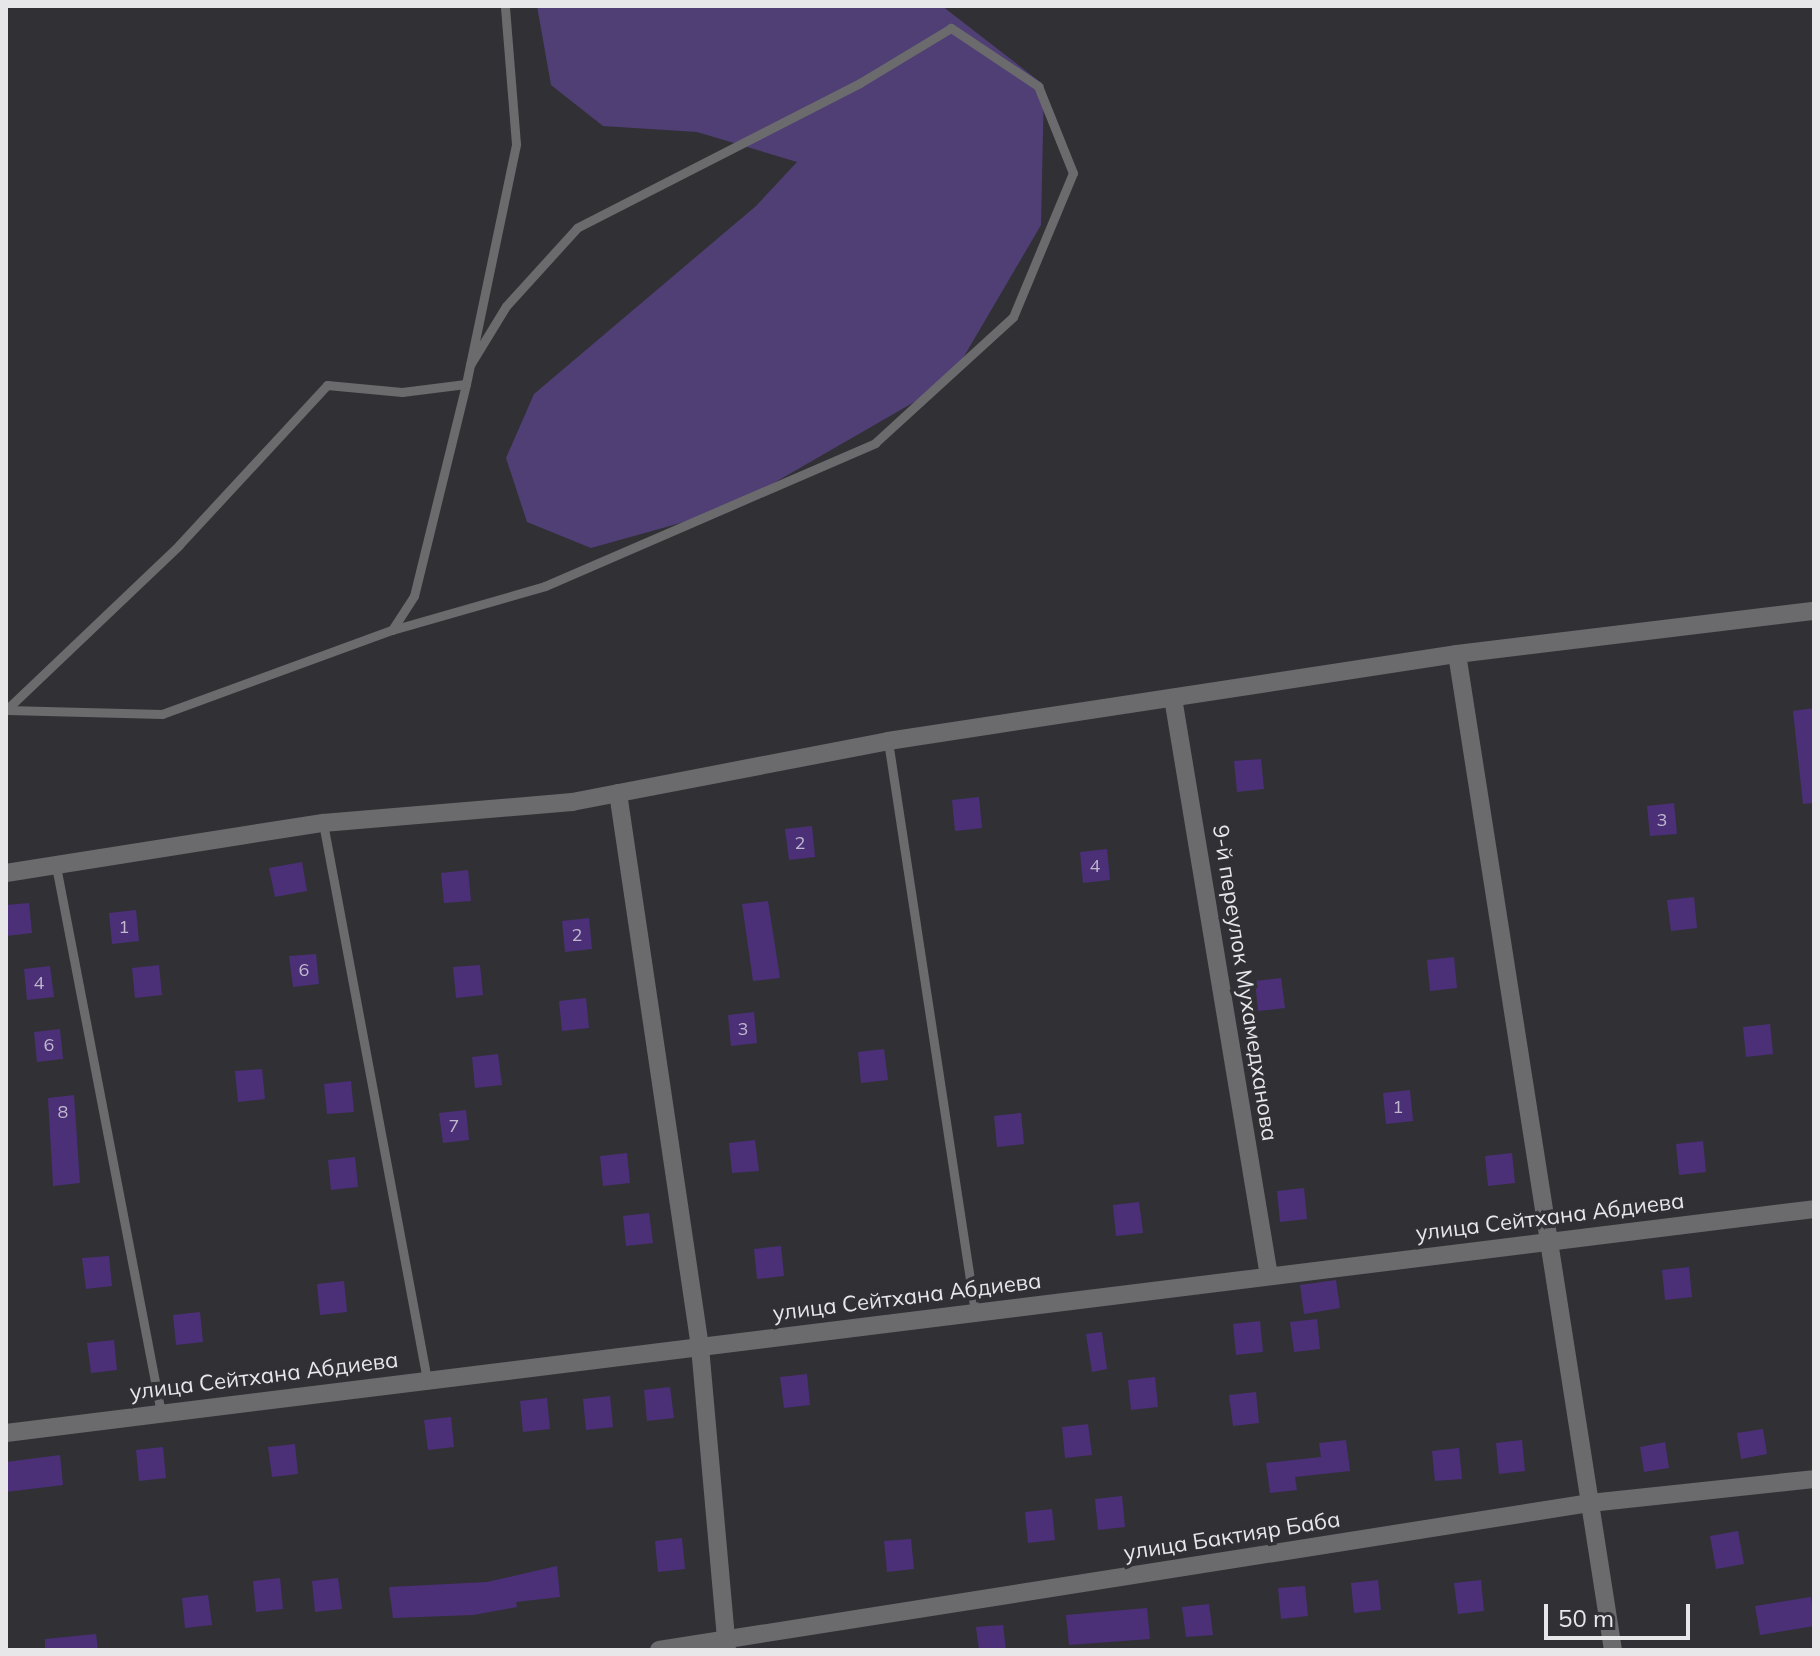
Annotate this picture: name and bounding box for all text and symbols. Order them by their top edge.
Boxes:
house number: 3 [1657,809,1667,831]
street label: 9-й переулок Мухамедханова [1207,823,1283,1143]
house number: 2 [795,832,805,854]
house number: 4 [1090,855,1100,877]
house number: 1 [119,916,129,938]
house number: 2 [572,924,582,946]
house number: 6 [299,959,309,981]
house number: 4 [34,972,44,994]
house number: 3 [738,1018,748,1040]
house number: 6 [44,1034,54,1056]
house number: 1 [1393,1096,1403,1118]
house number: 8 [58,1101,68,1123]
house number: 7 [449,1115,459,1137]
street label: улица Сейтхана Абдиева [1414,1187,1686,1247]
street label: улица Сейтхана Абдиева [771,1267,1043,1327]
street label: улица Сейтхана Абдиева [128,1346,400,1406]
street label: улица Бактияр Баба [1122,1506,1342,1566]
scale bar [1548,1588,1694,1638]
text: 50 m [1558,1603,1614,1633]

